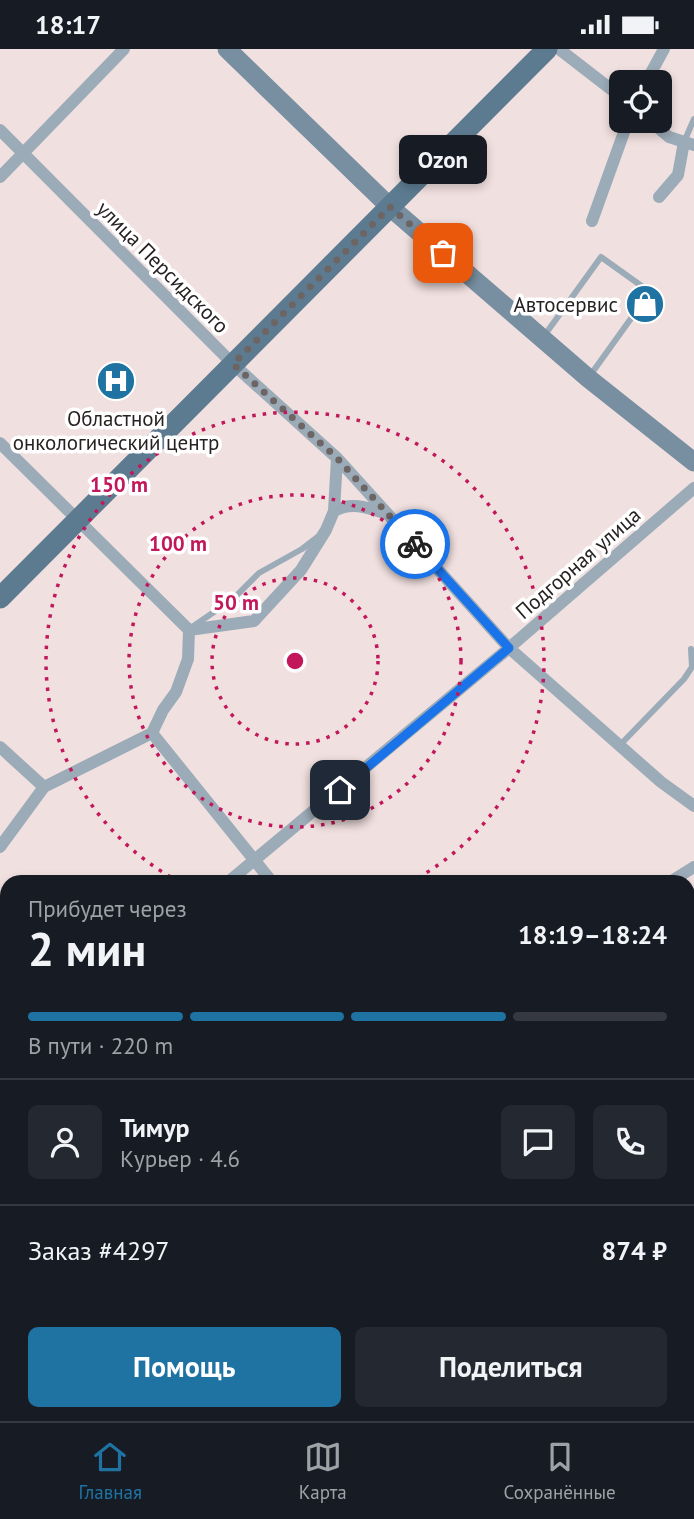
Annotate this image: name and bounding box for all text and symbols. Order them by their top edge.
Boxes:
text: 18:17 [35,8,101,41]
map controls [609,70,672,133]
button: locate [609,70,672,133]
callout: Ozon [399,134,487,183]
text: Ozon [418,145,468,174]
street label: улица Персидского [91,195,235,339]
pin [413,223,473,283]
icon: bag [424,234,462,272]
shop icon: Автосервис [624,283,666,325]
place label: Автосервис [514,291,618,318]
hospital icon: Областной онкологический центр [95,360,137,402]
place label: Областной онкологический центр [13,405,219,456]
text: 150 m [90,471,148,498]
street label: Подгорная улица [510,501,646,625]
courier [380,509,450,579]
icon: bike [396,525,434,563]
text: 100 m [149,530,207,557]
text: 50 m [213,589,259,616]
centre of rings [283,649,307,673]
pin [310,760,370,820]
icon: home [321,771,359,809]
text: Прибудет через [28,894,187,923]
text: 18:19–18:24 [518,918,667,951]
text: 2 мин [28,919,146,979]
text: В пути · 220 m [28,1031,173,1060]
button: person [28,1105,102,1179]
button: chat [501,1105,575,1179]
button: phone [593,1105,667,1179]
text: Тимур [120,1111,190,1144]
text: Курьер · 4.6 [120,1144,240,1173]
text: Заказ #4297 [28,1234,170,1267]
text: 874 ₽ [601,1234,667,1267]
button: Помощь [28,1327,341,1407]
button: Поделиться [355,1327,667,1407]
tab: Главная [78,1438,142,1504]
tab: Карта [299,1438,347,1504]
tab: Сохранённые [504,1438,616,1504]

